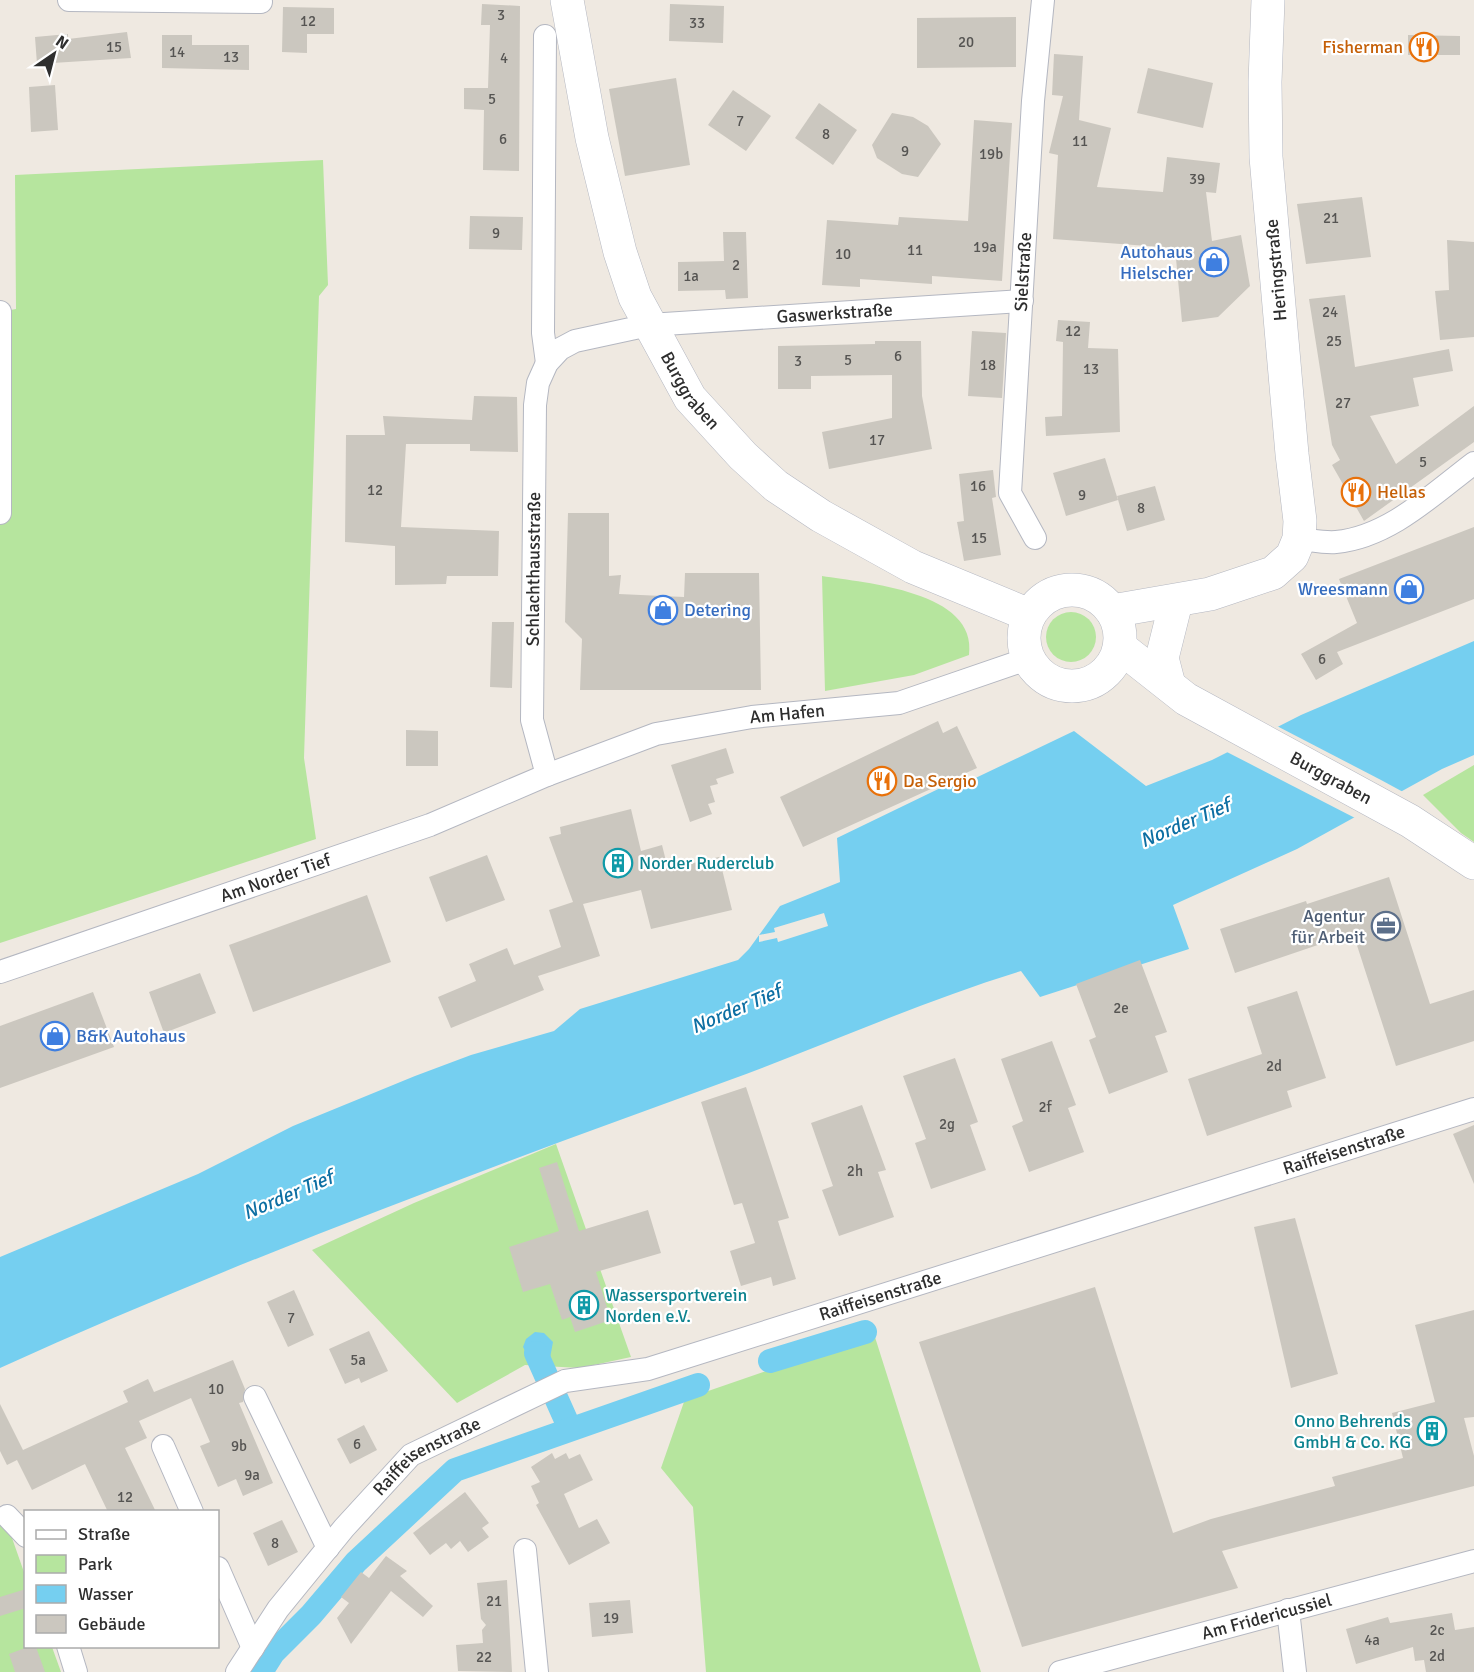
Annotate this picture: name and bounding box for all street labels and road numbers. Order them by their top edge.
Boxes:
street label: Heringstraße [1261,218,1291,322]
street label: Sielstraße [1010,232,1036,312]
street label: Gaswerkstraße [776,298,893,328]
street label: Burggraben [656,348,724,434]
street label: Schlachthausstraße [522,492,545,646]
street label: Am Hafen [749,699,826,728]
street label: Burggraben [1286,747,1376,809]
street label: Am Norder Tief [217,848,334,907]
street label: Raiffeisenstraße [1280,1120,1408,1179]
street label: Raiffeisenstraße [817,1266,944,1325]
street label: Raiffeisenstraße [368,1412,484,1500]
street label: Am Fridericussiel [1199,1589,1334,1645]

